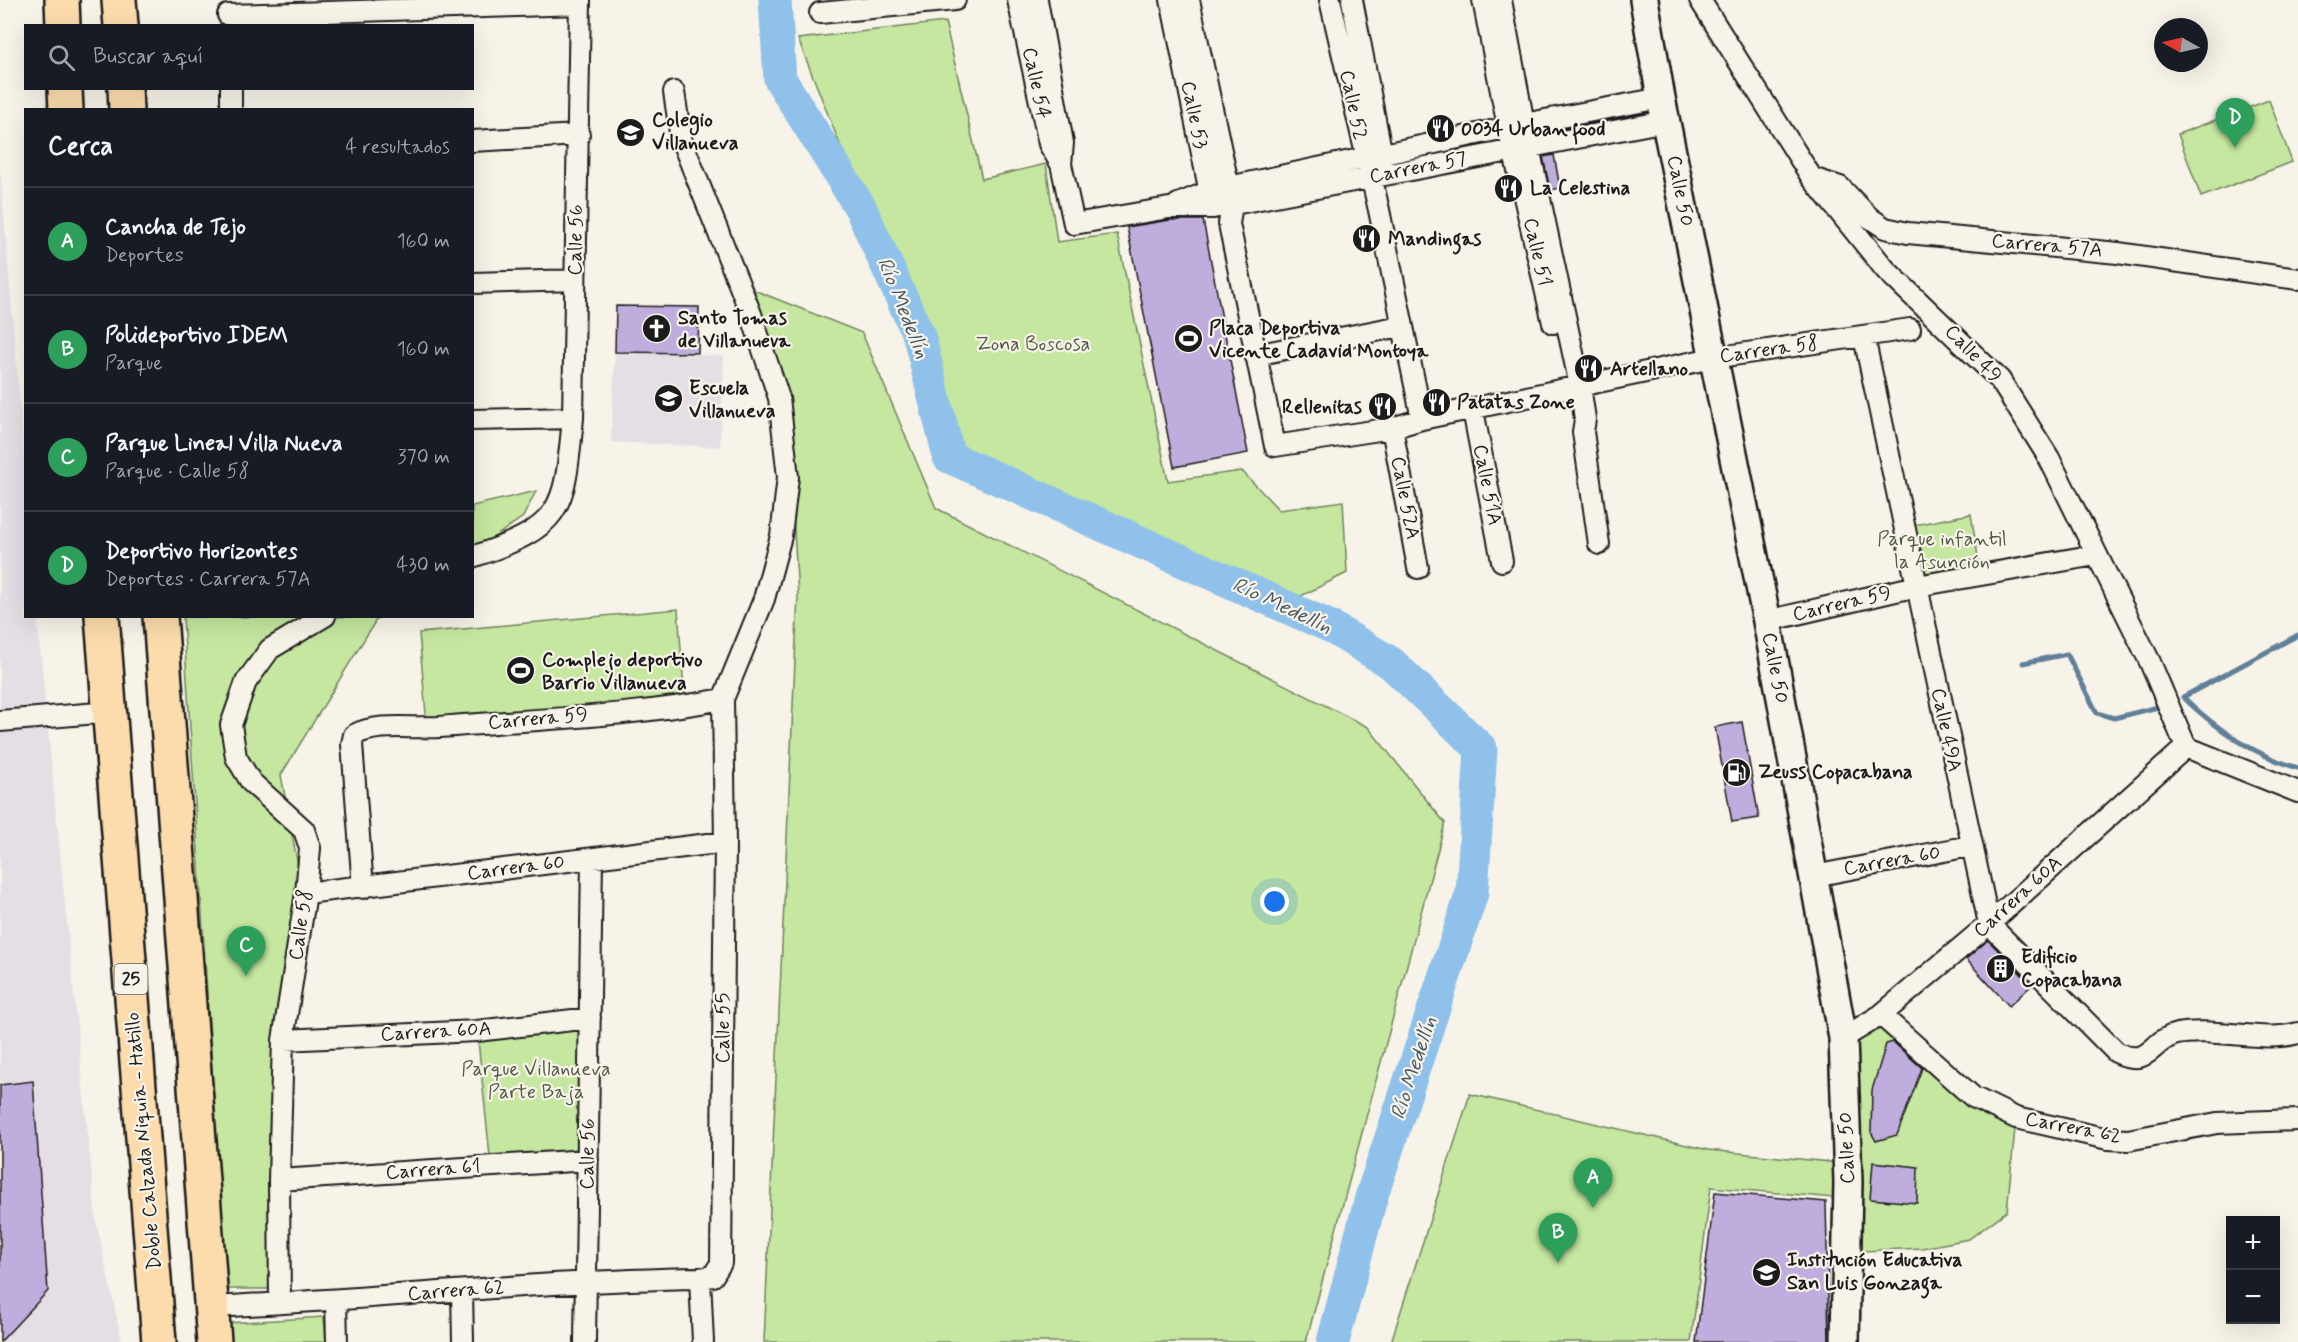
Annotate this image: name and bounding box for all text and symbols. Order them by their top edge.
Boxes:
north arrow [2154,18,2208,72]
search box [24,24,474,90]
icon: search [45,41,78,74]
text: Buscar aquí [93,43,204,71]
street label: Calle 54 [1015,45,1057,121]
street label: Calle 52 [1332,67,1374,143]
street label: Calle 53 [1174,79,1214,151]
pin: D [2216,98,2254,148]
place label: Colegio Villanueva [652,107,739,157]
restaurant icon: 0034 Urban food [1424,113,1456,145]
school or university icon: Colegio Villanueva [615,116,647,148]
place label: 0034 Urban food [1461,116,1605,145]
text: Cerca [48,130,113,164]
text: 4 resultados [346,134,450,161]
street label: Carrera 57 [1367,145,1469,191]
street label: Calle 50 [1660,153,1700,229]
restaurant icon: La Celestina [1493,172,1525,204]
place label: La Celestina [1530,175,1631,202]
street label: Calle 56 [562,204,590,276]
text: Cancha de Tejo [105,214,246,242]
street label: Calle 51 [1516,215,1558,289]
restaurant icon: Mandingas [1351,223,1383,255]
place label: Mandingas [1388,226,1482,255]
text: A [61,228,74,255]
text: 160 m [397,228,450,255]
street label: Carrera 57A [1990,228,2104,264]
text: Deportes [105,242,184,269]
water label: Río Medellín [870,253,936,363]
place label: Santo Tomas de Villanueva [678,305,791,355]
church icon: Santo Tomas de Villanueva [641,313,673,345]
place label: Placa Deportiva Vicente Cadavid Montoya [1209,315,1429,365]
street label: Calle 49 [1938,319,2008,389]
text: Polideportivo IDEM [105,322,288,350]
sports icon: Placa Deportiva Vicente Cadavid Montoya [1172,323,1204,355]
street label: Carrera 58 [1718,330,1820,370]
park label: Zona Boscosa [976,331,1090,358]
text: B [61,336,74,363]
text: 160 m [397,336,450,363]
text: Parque [105,350,163,377]
restaurant icon: Artellano [1573,353,1605,385]
place label: Artellano [1610,356,1689,383]
place label: Escuela Villanueva [689,375,776,425]
school or university icon: Escuela Villanueva [652,383,684,415]
restaurant icon: Patatas Zone [1420,386,1452,418]
place label: Patatas Zone [1457,389,1575,416]
restaurant icon: Rellenitas [1367,391,1399,423]
place label: Rellenitas [1282,394,1362,421]
text: Parque Lineal Villa Nueva [105,430,343,458]
street label: Calle 51A [1466,442,1508,528]
text: C [60,444,75,471]
text: 370 m [398,444,450,471]
street label: Calle 52A [1384,454,1426,542]
text: Parque · Calle 58 [105,458,249,485]
park label: Parque infantil la Asunción [1877,526,2007,576]
text: Deportivo Horizontes [105,538,297,566]
text: D [61,552,74,579]
text: 430 m [397,552,450,579]
text: Deportes · Carrera 57A [105,566,310,593]
water label: Río Medellín [1228,571,1336,641]
street label: Carrera 59 [1790,580,1894,628]
street label: Calle 50 [1755,630,1795,706]
place label: Complejo deportivo Barrio Villanueva [542,647,703,697]
sports icon: Complejo deportivo Barrio Villanueva [505,655,537,687]
street label: Calle 49A [1924,686,1968,774]
street label: Carrera 59 [487,701,589,737]
fuel station icon: Zeuss Copacabana [1721,756,1753,788]
place label: Zeuss Copacabana [1758,759,1913,786]
street label: Carrera 60 [1841,839,1943,883]
street label: Carrera 60 [466,849,566,887]
street label: Carrera 60A [1968,850,2068,944]
your location [1260,887,1289,916]
street label: Calle 58 [283,888,319,962]
pin: C [226,926,266,976]
place label: Edificio Copacabana [2021,944,2122,994]
building icon: Edificio Copacabana [1984,952,2016,984]
road number: 25 [114,964,148,994]
street label: Calle 55 [710,992,737,1064]
street label: Doble Calzada Niquia - Hatillo [119,1011,169,1271]
water label: Río Medellín [1384,1013,1444,1123]
street label: Carrera 60A [380,1016,492,1048]
park label: Parque Villanueva Parte Baja [461,1056,611,1106]
street label: Carrera 62 [2023,1105,2123,1151]
street label: Calle 50 [1832,1112,1862,1184]
street label: Calle 56 [574,1118,602,1190]
street label: Carrera 61 [385,1153,481,1187]
pin: A [1574,1158,1612,1208]
pin: B [1538,1214,1578,1263]
map controls [2226,1216,2280,1324]
button: + [2226,1216,2280,1270]
place label: Institución Educativa San Luis Gonzaga [1787,1247,1963,1299]
school or university icon: Institución Educativa San Luis Gonzaga [1750,1256,1782,1288]
button: − [2226,1270,2280,1324]
street label: Carrera 62 [407,1274,505,1308]

